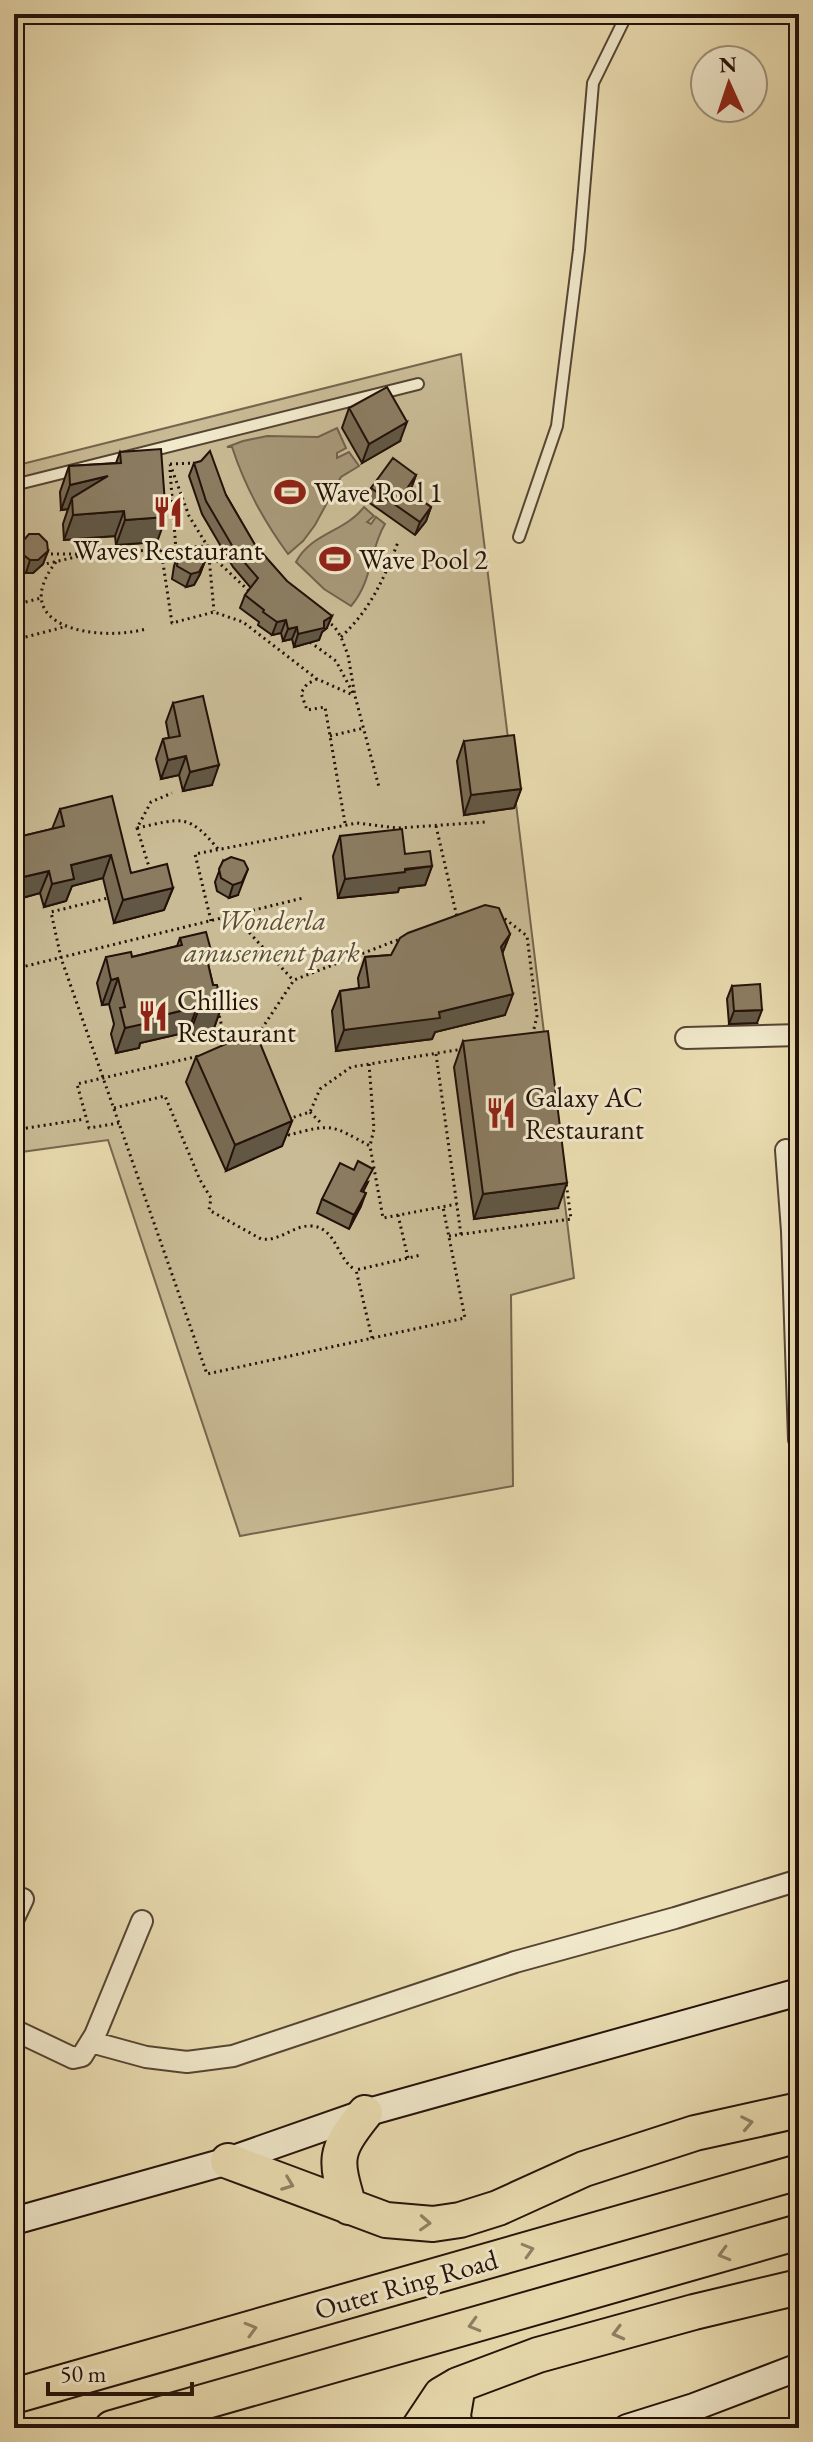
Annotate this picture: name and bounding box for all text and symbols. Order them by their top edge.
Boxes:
north arrow [689,44,769,124]
text: N [718,50,738,79]
place label: Wave Pool 1 [314,474,443,510]
sports icon: Wave Pool 1 [273,475,307,509]
restaurant icon: Waves Restaurant [151,495,185,529]
place label: Waves Restaurant [73,532,263,568]
place label: Wave Pool 2 [359,541,488,577]
sports icon: Wave Pool 2 [318,542,352,576]
park label: Wonderla amusement park [183,902,360,970]
place label: Chillies Restaurant [177,982,296,1050]
restaurant icon: Chillies Restaurant [136,999,170,1033]
place label: Galaxy AC Restaurant [525,1079,644,1147]
restaurant icon: Galaxy AC Restaurant [484,1096,518,1130]
one-way arrow [741,2115,754,2132]
one-way arrow [280,2174,294,2191]
one-way arrow [419,2214,432,2231]
street label: Outer Ring Road [310,2240,502,2327]
one-way arrow [520,2242,534,2259]
one-way arrow [718,2245,731,2261]
one-way arrow [467,2316,481,2332]
one-way arrow [243,2321,257,2338]
one-way arrow [612,2324,626,2340]
scale bar [48,2346,192,2396]
text: 50 m [60,2358,107,2389]

